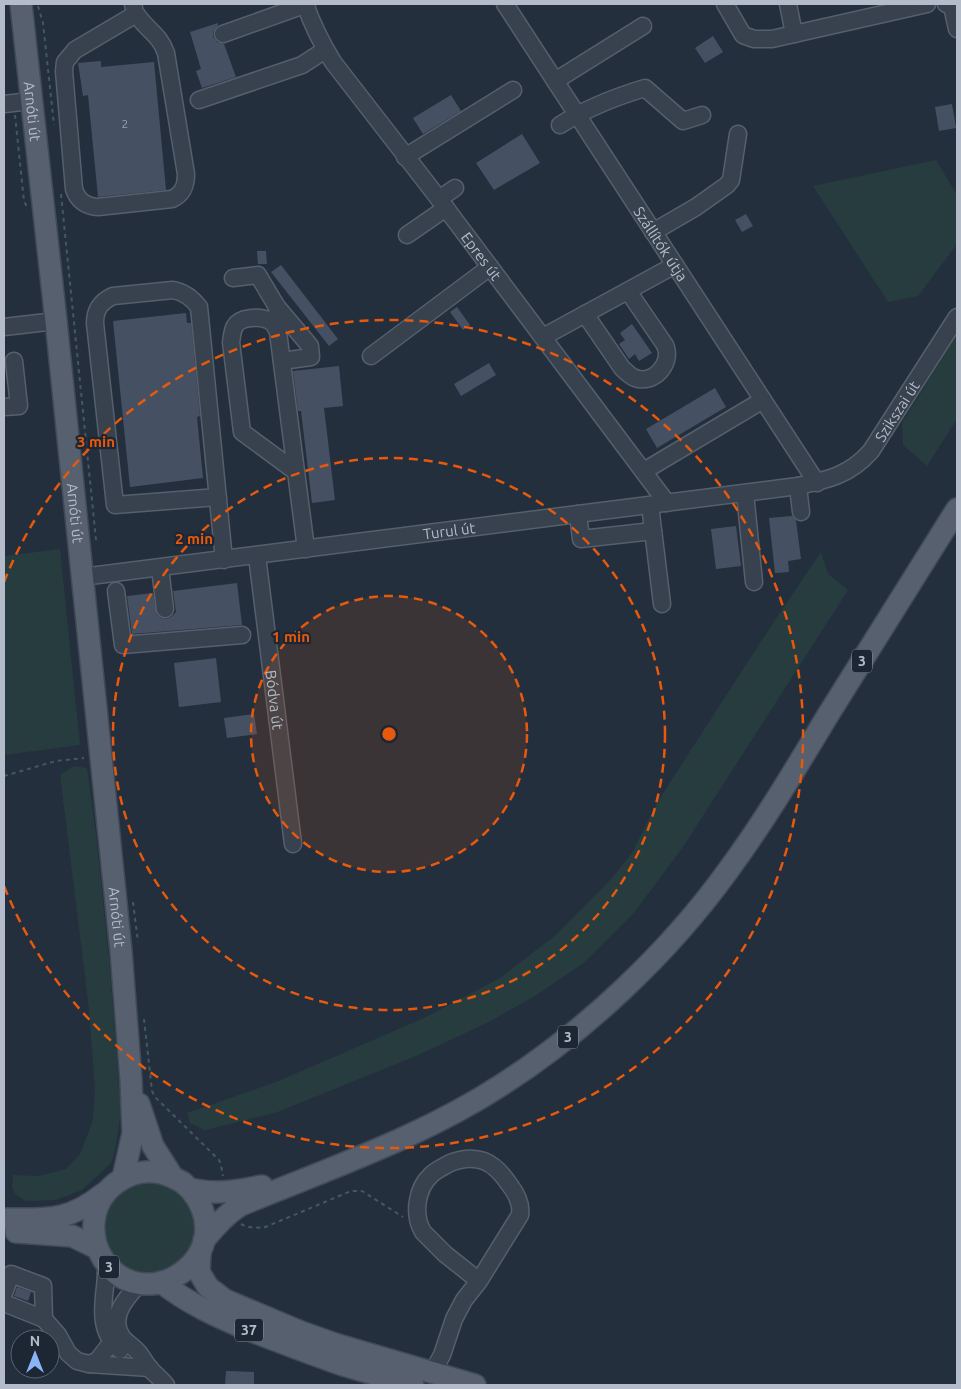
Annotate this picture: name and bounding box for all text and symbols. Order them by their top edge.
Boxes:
street label: Arnóti út [21,80,45,142]
house number: 2 [122,117,128,130]
street label: Szállítók útja [631,203,692,284]
street label: Epres út [458,229,505,283]
street label: Szikszai út [871,377,922,445]
text: 3 min [77,433,115,450]
street label: Arnóti út [64,482,87,544]
street label: Turul út [422,519,476,542]
text: 2 min [175,530,213,547]
text: 1 min [272,628,310,645]
road number: 3 [852,649,872,672]
street label: Bódva út [263,669,287,731]
centre of rings [380,725,398,743]
street label: Arnóti út [106,886,129,948]
road number: 3 [558,1026,578,1048]
road number: 3 [99,1256,119,1278]
road number: 37 [235,1318,263,1342]
north arrow [10,1329,60,1379]
text: N [30,1333,40,1349]

